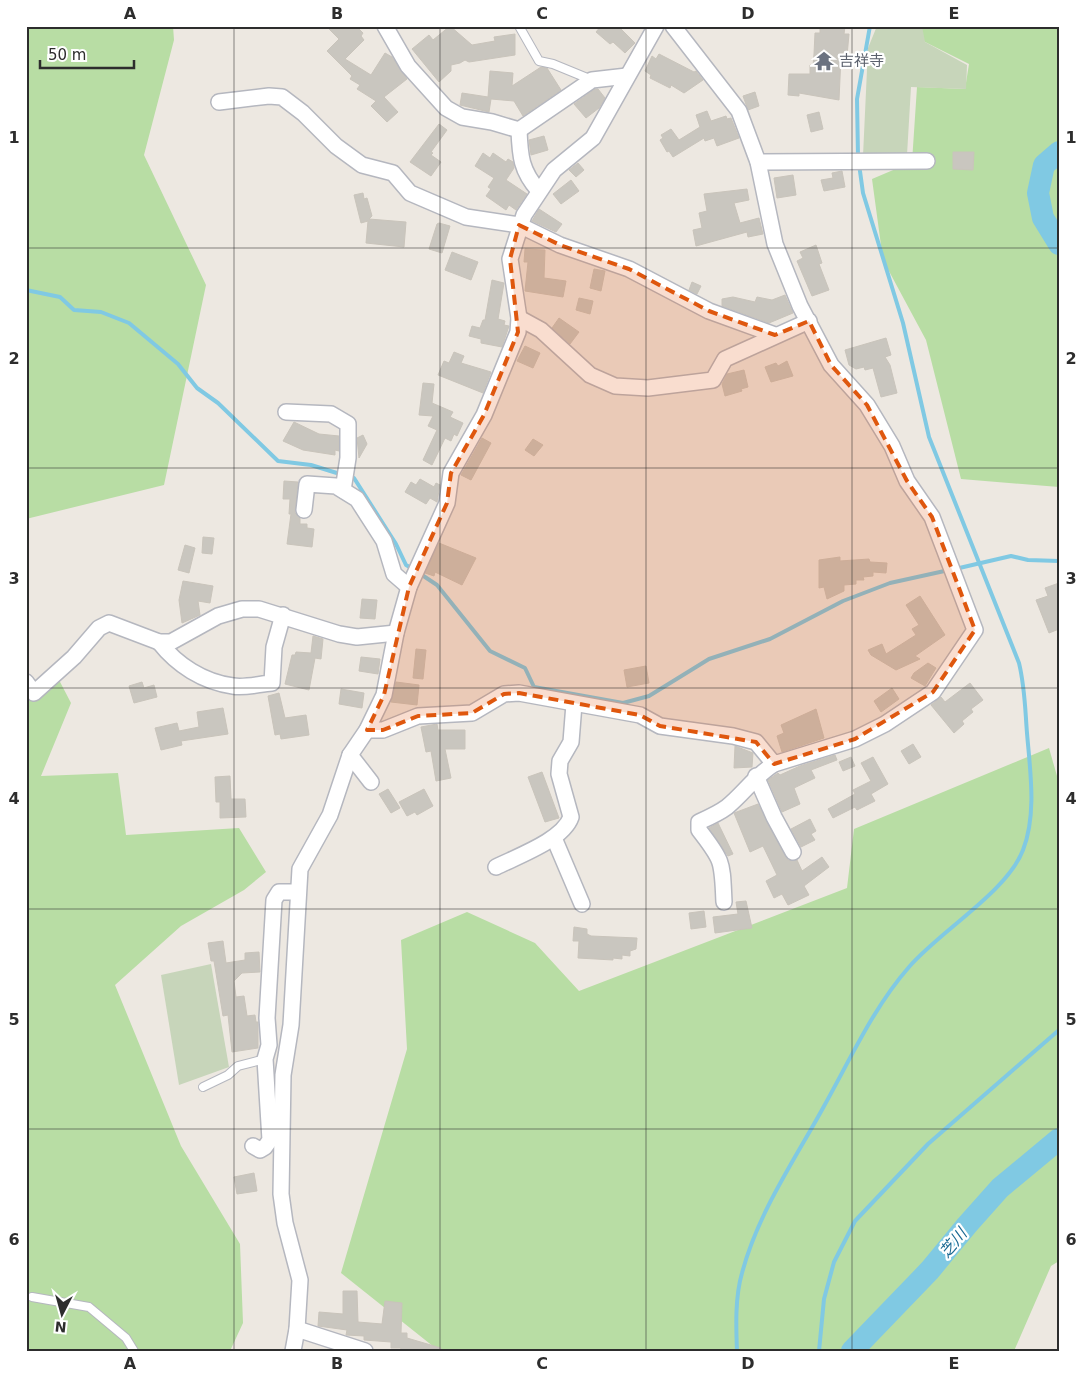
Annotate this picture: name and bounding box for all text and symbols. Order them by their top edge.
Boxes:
text: A [124,4,137,23]
text: B [331,4,343,23]
text: C [536,4,548,23]
text: D [741,4,755,23]
text: E [949,4,959,23]
scale bar [40,38,134,70]
text: 50 m [48,46,86,64]
temple icon: 吉祥寺 [813,50,835,72]
place label: 吉祥寺 [839,52,884,70]
text: 1 [8,128,20,147]
text: 1 [1065,128,1077,147]
text: 2 [8,349,20,368]
text: 2 [1065,349,1077,368]
text: 3 [8,569,20,588]
text: 3 [1065,569,1077,588]
text: 4 [8,789,20,808]
text: 4 [1065,789,1077,808]
text: 5 [8,1010,20,1029]
text: 5 [1065,1010,1077,1029]
water label: 芝川 [935,1223,972,1261]
text: 6 [8,1230,20,1249]
text: 6 [1065,1230,1077,1249]
north arrow [38,1290,88,1340]
text: N [54,1318,67,1335]
text: A [124,1354,137,1373]
text: B [331,1354,343,1373]
text: C [536,1354,548,1373]
text: D [741,1354,755,1373]
text: E [949,1354,959,1373]

